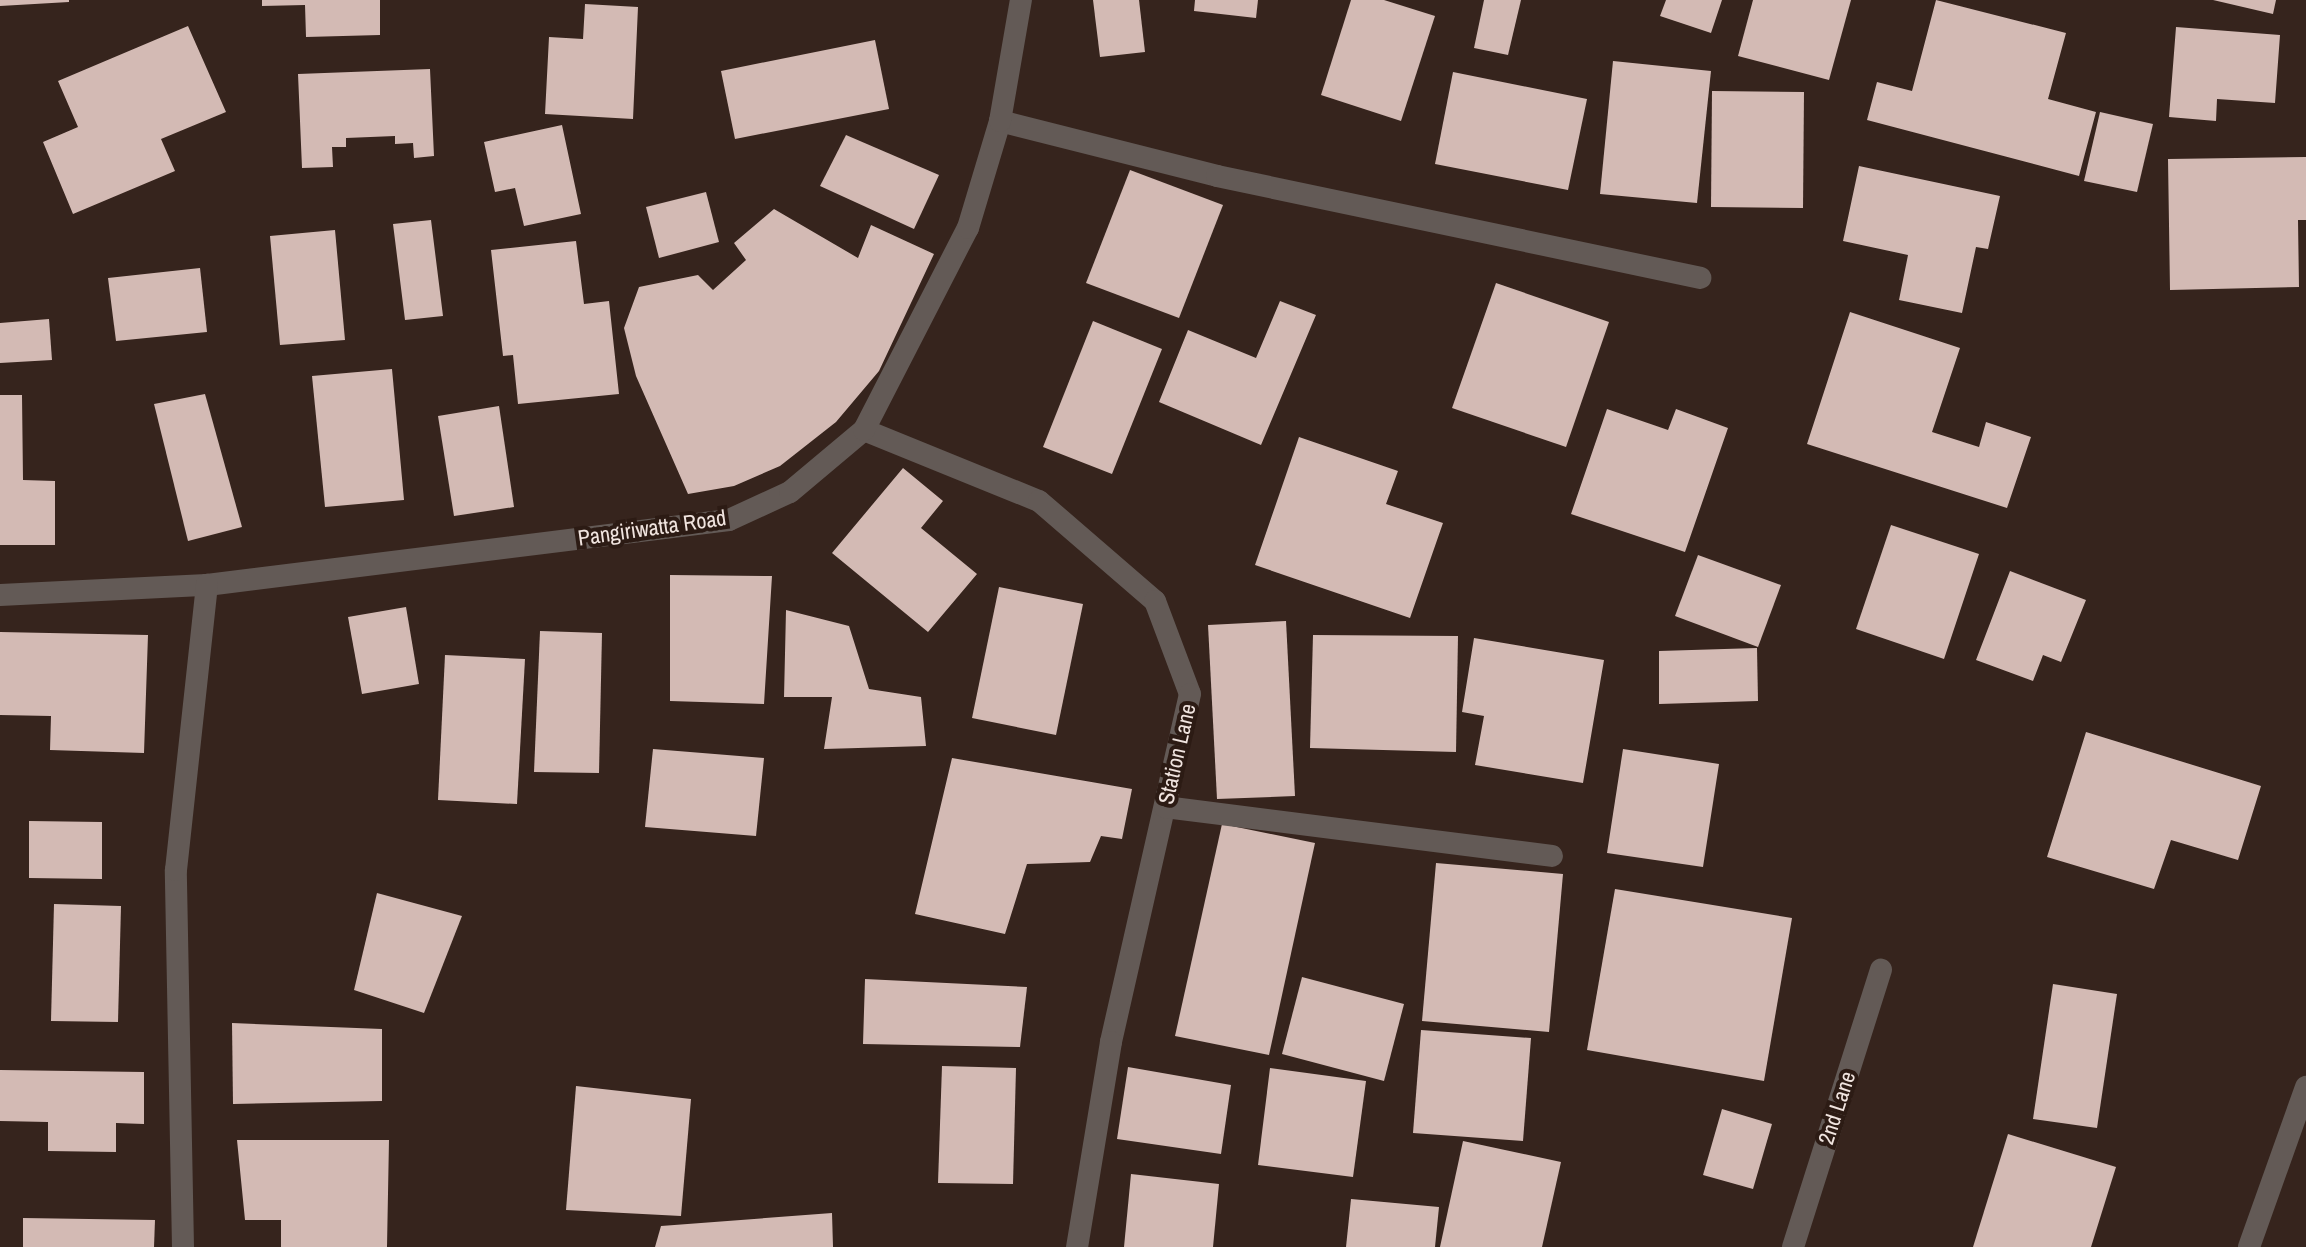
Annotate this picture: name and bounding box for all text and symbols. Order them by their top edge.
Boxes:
street label: Pangiriwatta Road [576,505,728,551]
street label: Station Lane [1153,701,1201,807]
street label: 2nd Lane [1813,1068,1861,1148]

